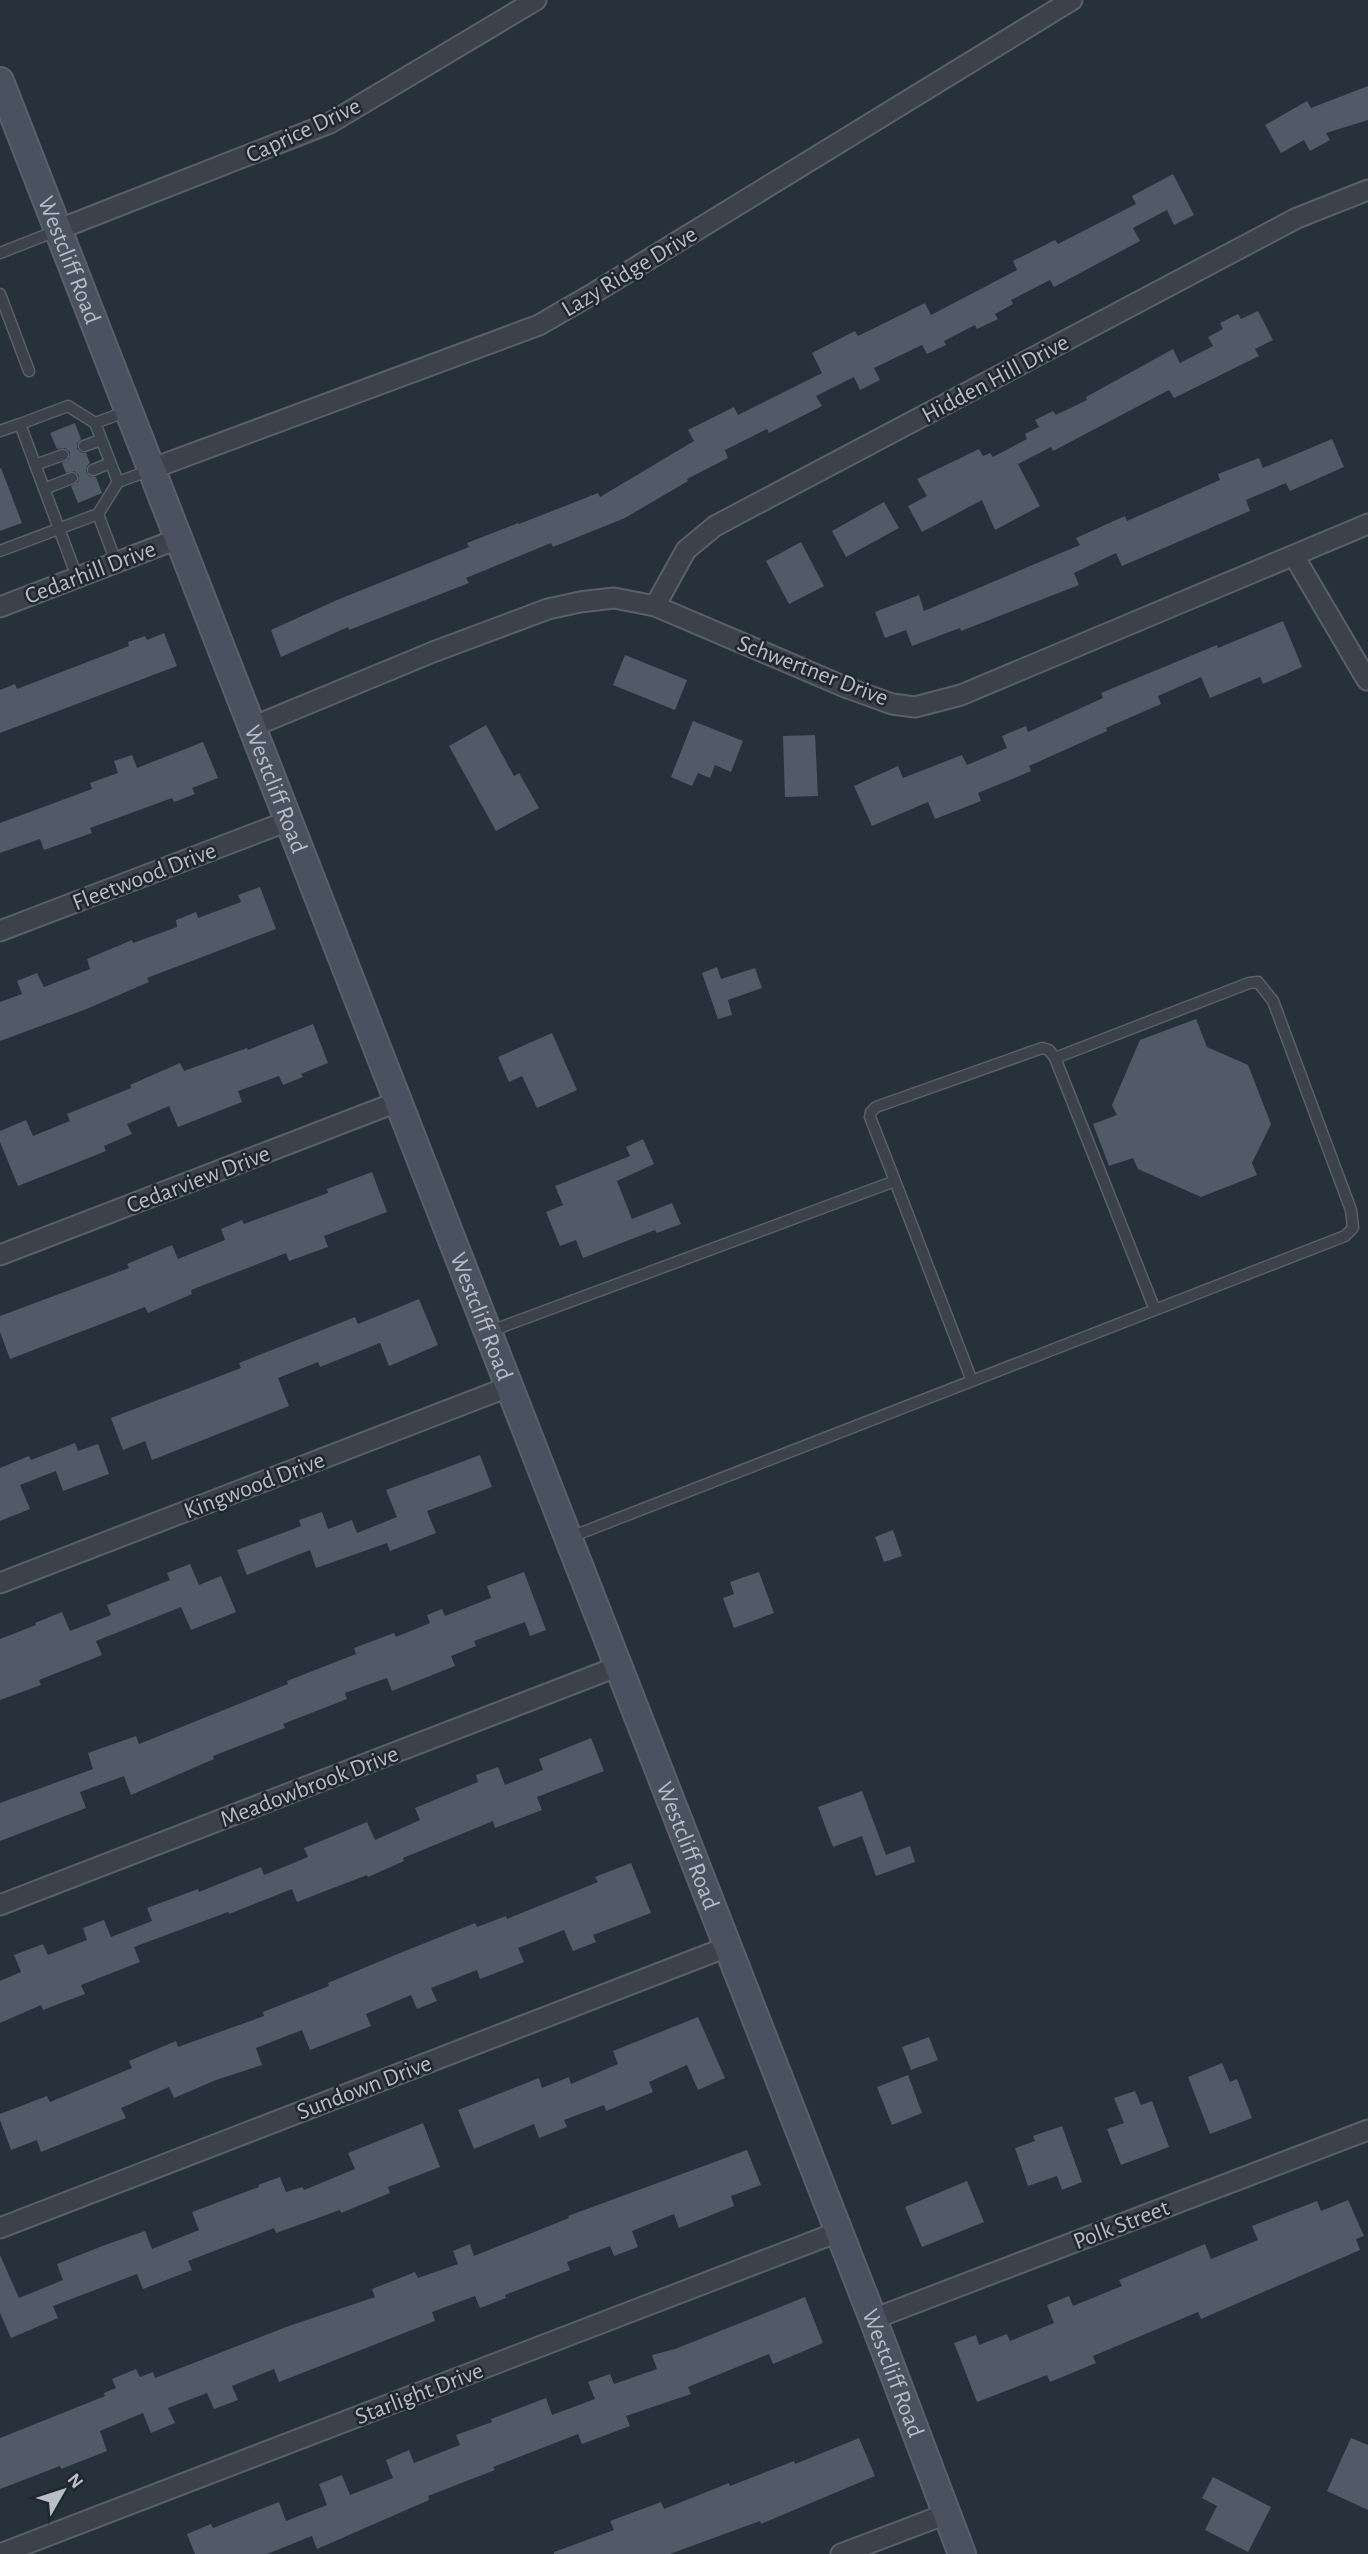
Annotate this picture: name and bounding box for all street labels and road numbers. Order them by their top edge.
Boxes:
street label: Caprice Drive [242,94,364,168]
street label: Westcliff Road [33,193,105,327]
street label: Lazy Ridge Drive [558,222,701,322]
street label: Hidden Hill Drive [918,330,1073,428]
street label: Cedarhill Drive [22,537,159,609]
street label: Schwertner Drive [734,631,891,711]
street label: Westcliff Road [240,722,311,857]
street label: Fleetwood Drive [69,839,220,915]
street label: Cedarview Drive [123,1142,273,1218]
street label: Westcliff Road [445,1249,517,1384]
street label: Kingwood Drive [181,1448,328,1524]
street label: Meadowbrook Drive [217,1742,402,1832]
street label: Westcliff Road [652,1779,723,1913]
street label: Sundown Drive [294,2051,435,2125]
street label: Polk Street [1070,2196,1173,2254]
street label: Westcliff Road [857,2306,928,2441]
street label: Starlight Drive [352,2359,487,2429]

